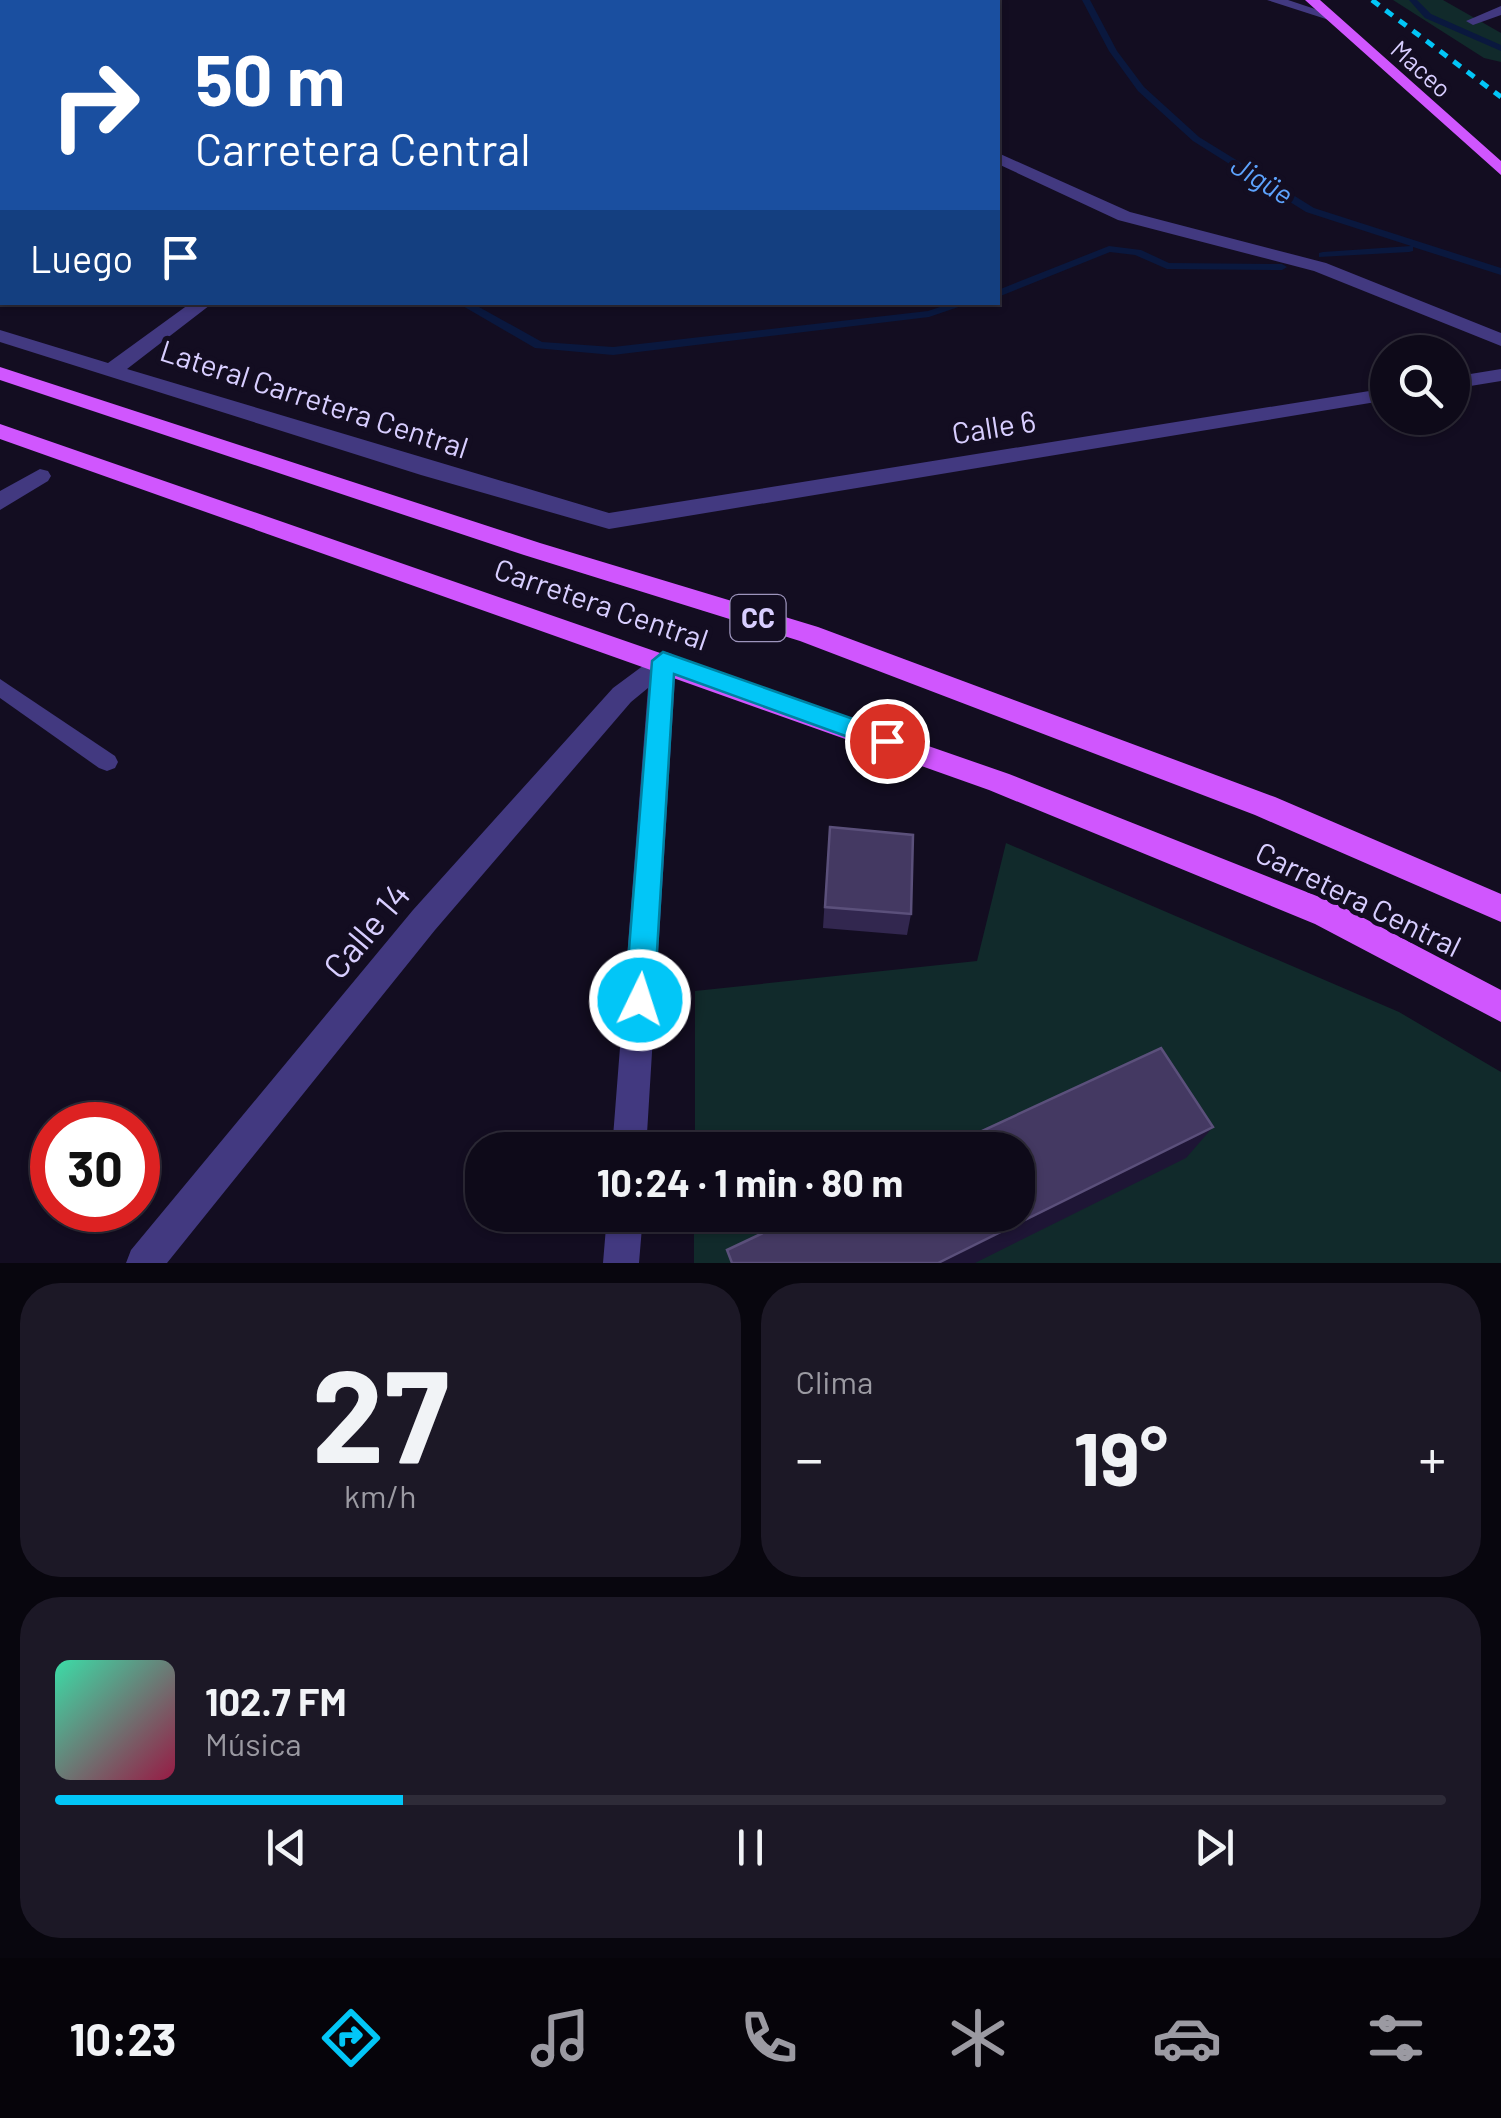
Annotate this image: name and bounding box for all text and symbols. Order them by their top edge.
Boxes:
street label: Maceo [1385,34,1458,103]
text: 50 m [195,36,345,120]
icon: right [30,40,160,170]
text: Carretera Central [195,121,531,175]
water label: Jigüe [1225,147,1300,211]
icon: arrive [153,230,208,285]
text: Luego [30,235,133,281]
street label: Lateral Carretera Central [156,331,473,465]
map controls [1370,335,1470,435]
button: search [1370,335,1470,435]
street label: Calle 6 [949,402,1038,450]
street label: Carretera Central [490,550,713,657]
road number: CC [730,595,786,641]
pin [845,699,930,784]
icon: arrive [860,714,915,769]
street label: Carretera Central [1250,833,1467,963]
street label: Calle 14 [313,873,418,986]
position arrow [588,948,692,1052]
speed limit sign: 30 [30,1102,160,1232]
text: 10:24 · 1 min · 80 m [597,1159,903,1205]
text: 27 [312,1333,449,1489]
text: Clima [796,1362,873,1400]
text: 19° [1073,1411,1168,1501]
text: − [796,1424,823,1490]
text: + [1418,1424,1446,1490]
text: km/h [344,1476,416,1514]
text: 102.7 FM [205,1678,347,1724]
text: Música [205,1724,302,1762]
icon: previous [259,1820,314,1875]
icon: pause [723,1820,778,1875]
icon: next [1187,1820,1242,1875]
icon: directions [316,2003,386,2073]
icon: music [525,2003,595,2073]
icon: phone [734,2003,804,2073]
icon: climate [943,2003,1013,2073]
icon: car [1152,2003,1222,2073]
icon: filters [1361,2003,1431,2073]
text: 10:23 [70,2011,176,2065]

